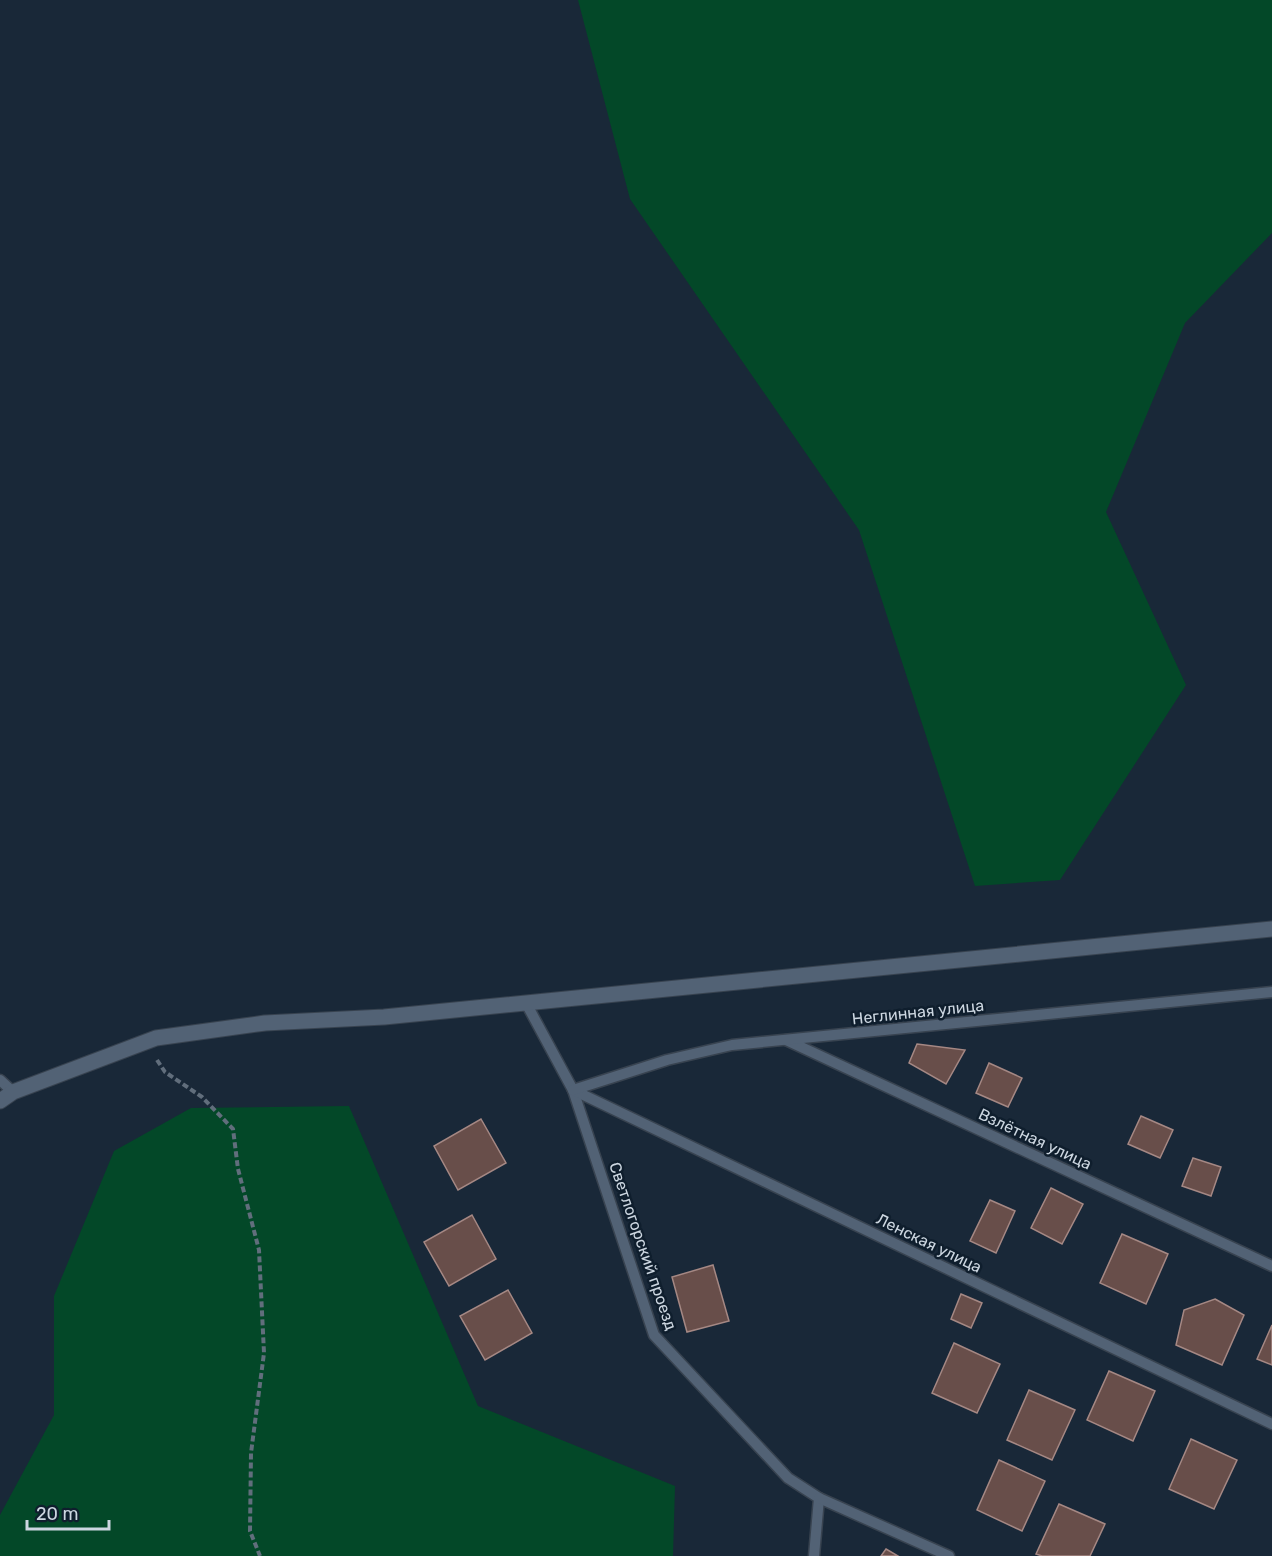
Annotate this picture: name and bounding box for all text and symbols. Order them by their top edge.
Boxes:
street label: Неглинная улица [851,996,985,1028]
street label: Взлётная улица [975,1104,1095,1174]
street label: Светлогорский проезд [605,1159,681,1333]
street label: Ленская улица [873,1209,985,1277]
scale bar [27,1493,110,1531]
text: 20 m [36,1503,78,1525]

